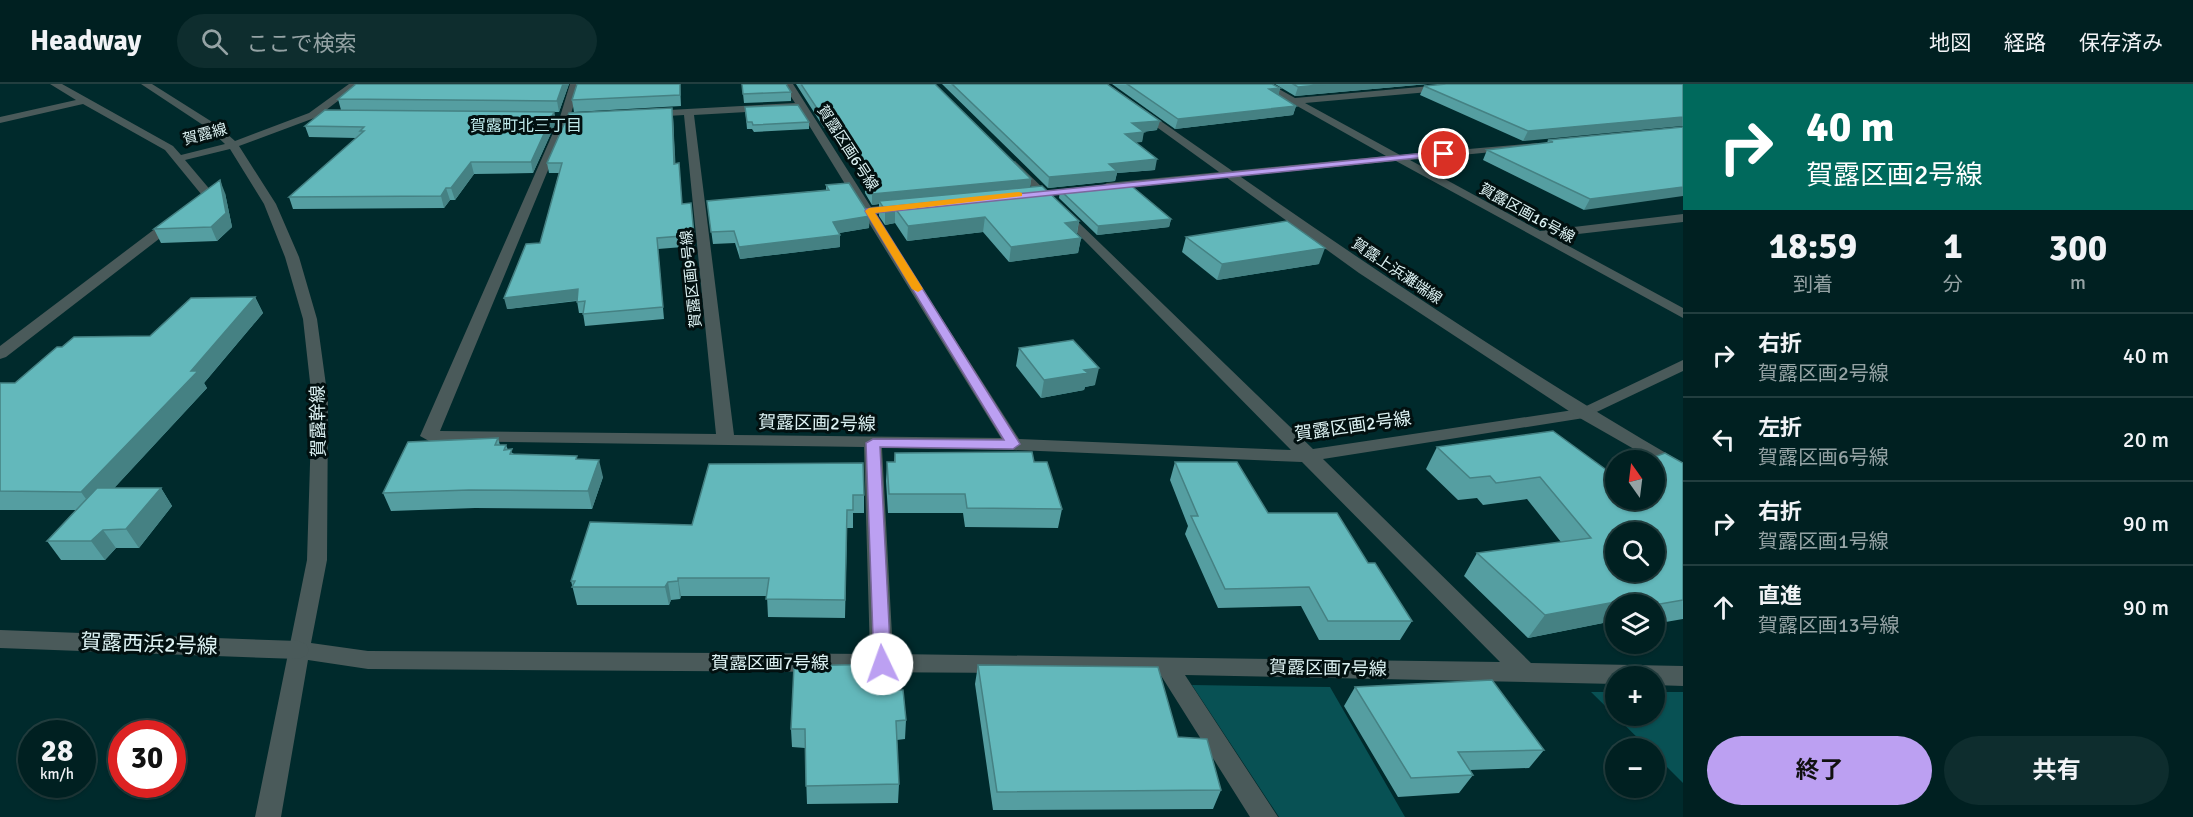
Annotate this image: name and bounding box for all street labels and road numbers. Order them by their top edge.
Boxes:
street label: 賀露区画6号線 [814,102,882,194]
street label: 賀露線 [181,119,229,149]
street label: 賀露区画16号線 [1476,179,1578,247]
street label: 賀露区画9号線 [677,229,705,329]
street label: 賀露上浜灘端線 [1348,234,1446,308]
street label: 賀露幹線 [306,385,330,457]
street label: 賀露区画2号線 [1293,407,1413,445]
street label: 賀露区画2号線 [758,411,876,435]
street label: 賀露西浜2号線 [80,629,218,659]
street label: 賀露区画7号線 [711,652,829,674]
street label: 賀露区画7号線 [1269,656,1387,680]

